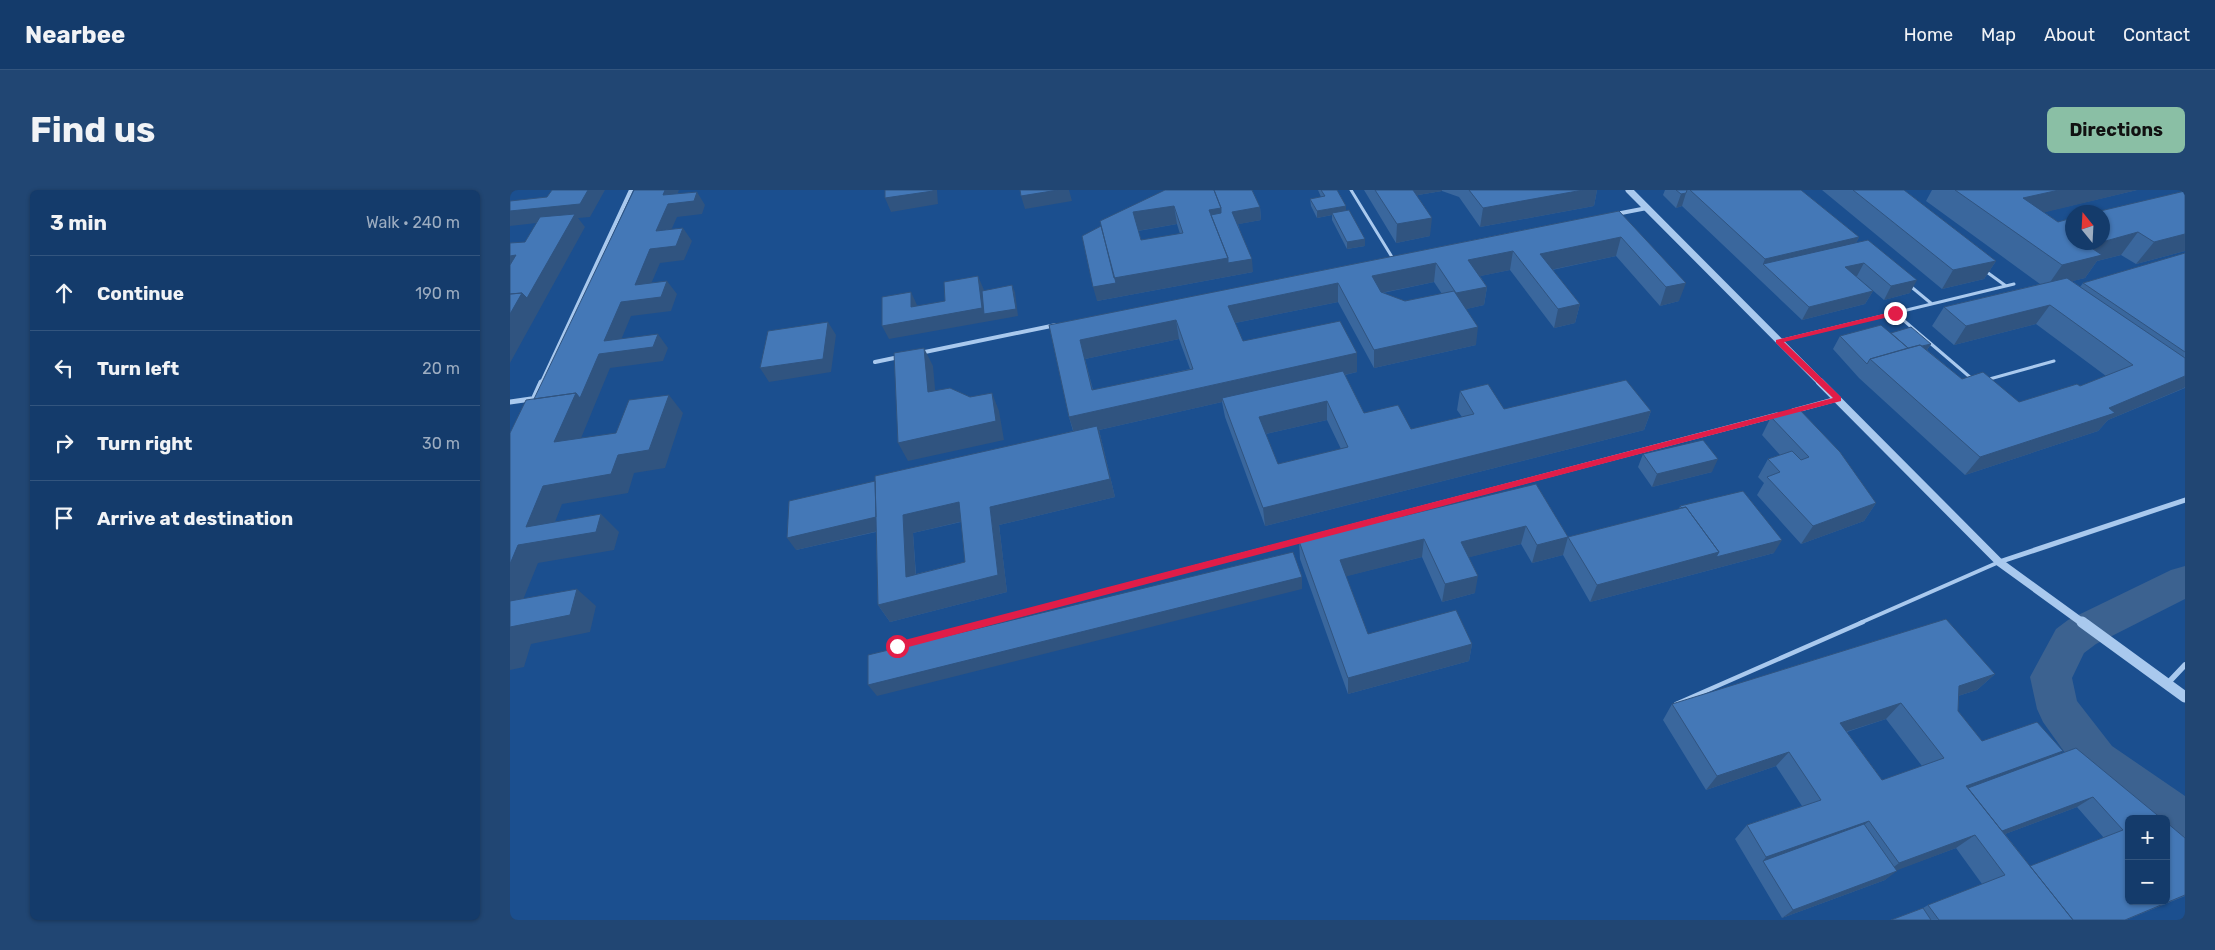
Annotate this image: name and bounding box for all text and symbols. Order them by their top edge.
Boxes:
text: Nearbee [25,21,125,49]
text: Home [1904,24,1953,46]
text: Map [1981,24,2016,46]
text: About [2044,24,2095,46]
text: Contact [2123,24,2190,46]
button: Directions [2047,107,2185,153]
text: Find us [30,109,155,151]
north arrow [2065,205,2110,250]
text: 3 min [50,210,107,235]
text: Walk · 240 m [366,213,460,232]
icon: ahead [50,279,78,307]
text: Continue [97,282,184,305]
text: 190 m [415,284,460,303]
route end [1884,302,1907,325]
icon: left [50,354,78,382]
text: Turn left [97,357,179,380]
text: 20 m [422,359,460,378]
icon: right [50,429,78,457]
text: Turn right [97,432,192,455]
text: 30 m [422,434,460,453]
icon: arrive [50,504,78,532]
text: Arrive at destination [97,507,293,530]
route start [886,635,909,658]
map controls [2125,815,2170,905]
button: + [2125,815,2170,860]
button: − [2125,860,2170,905]

